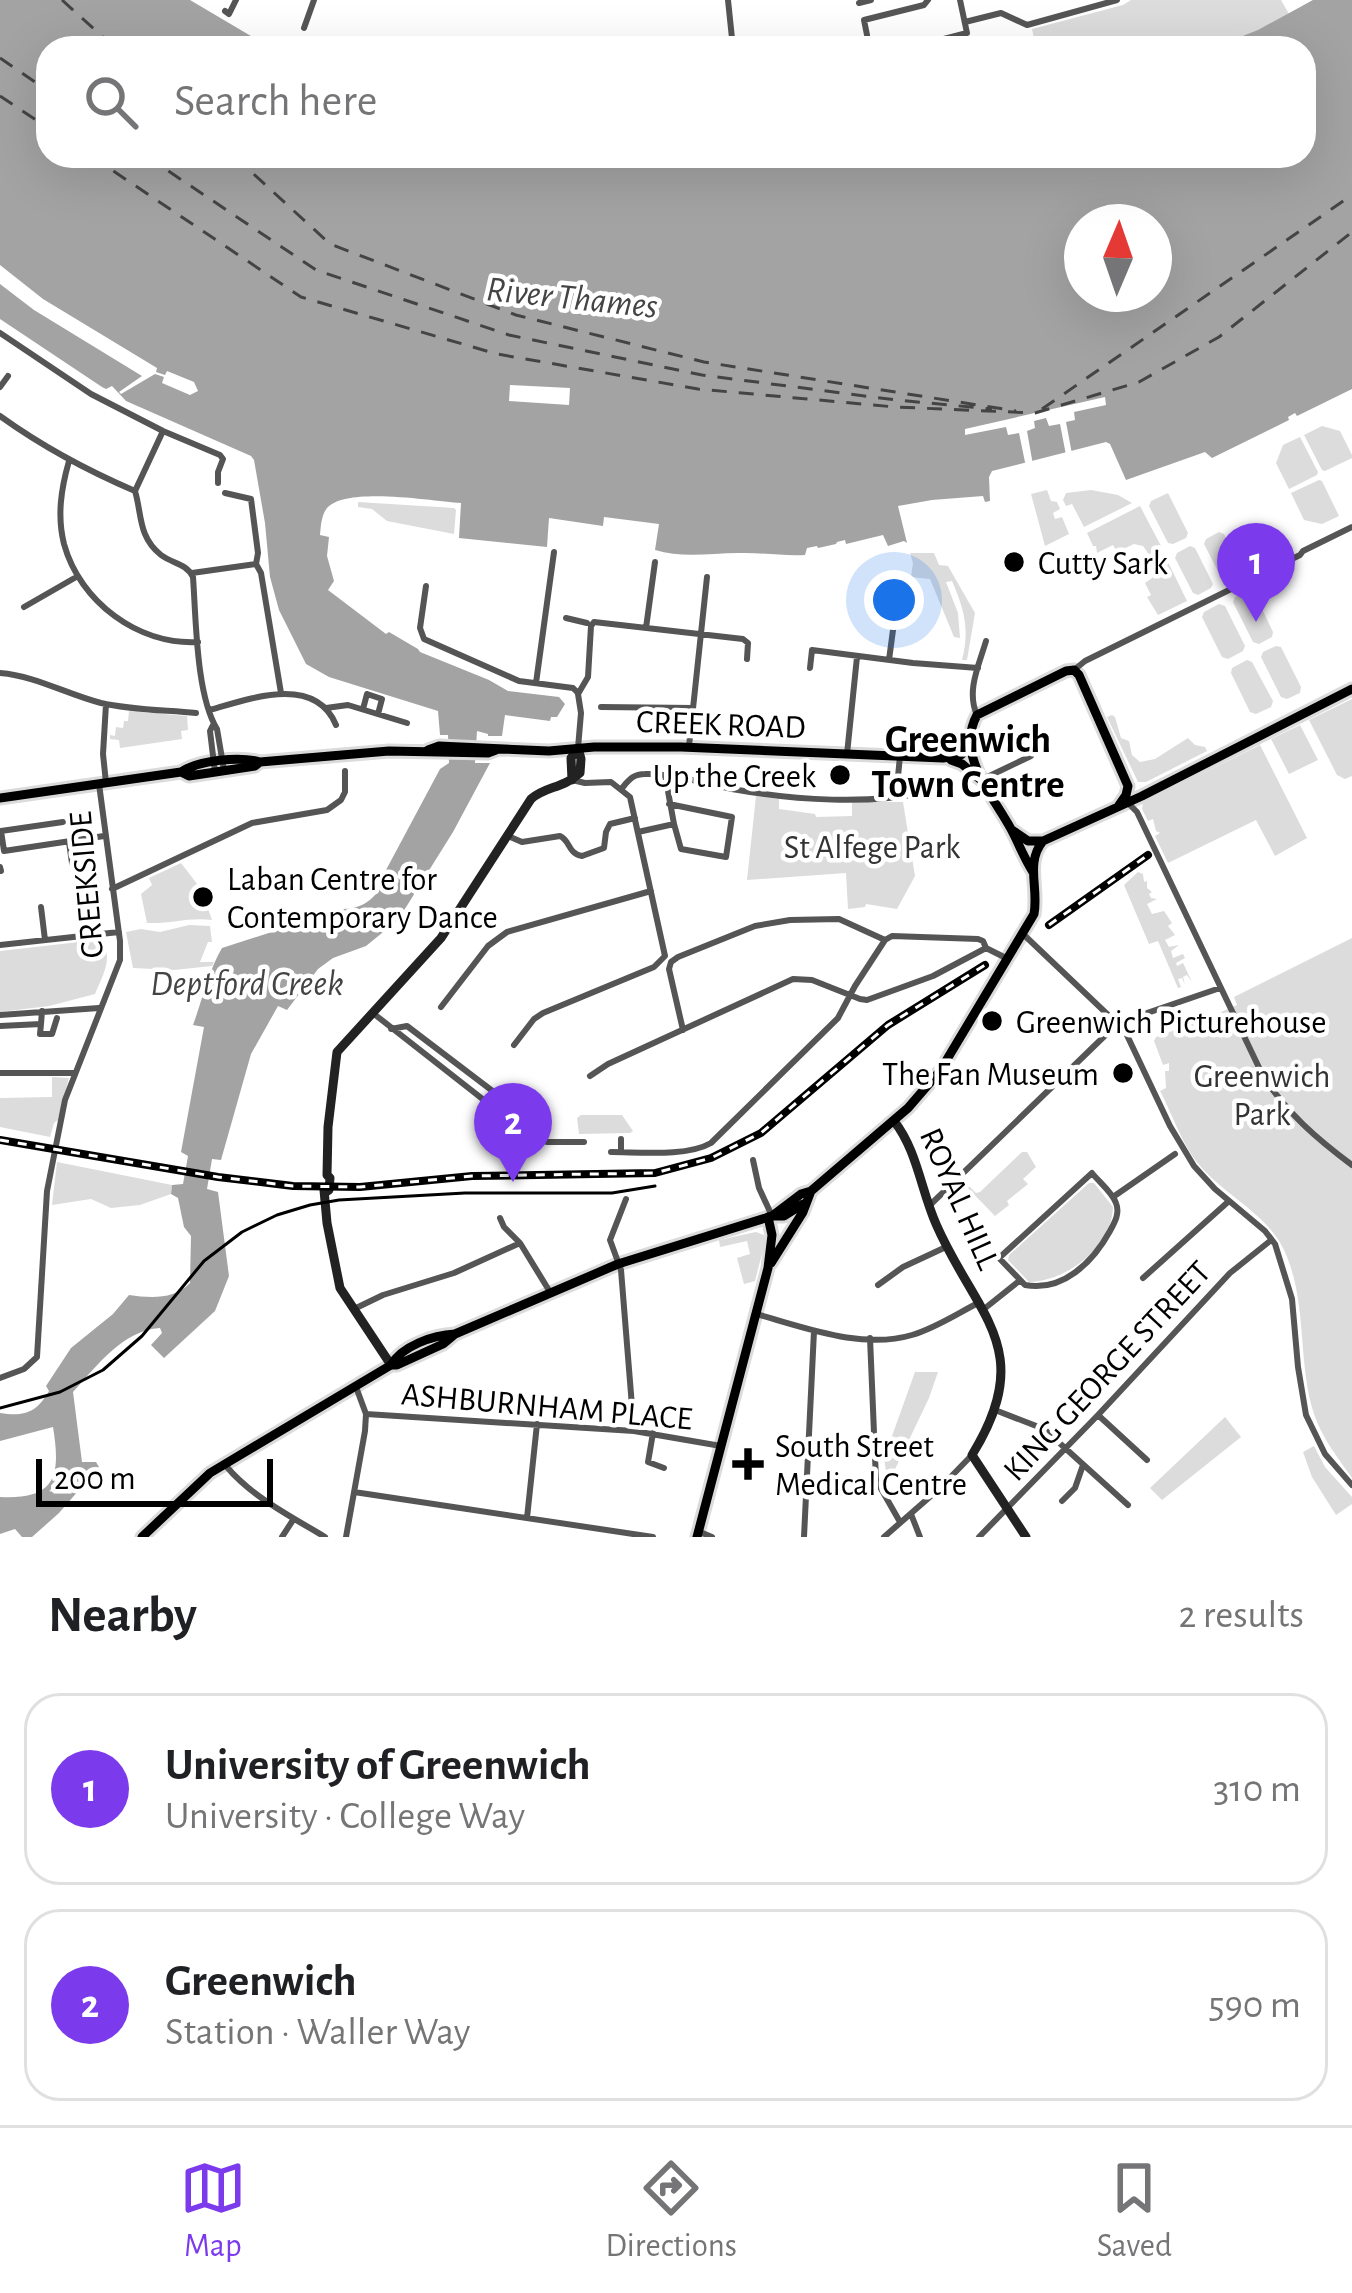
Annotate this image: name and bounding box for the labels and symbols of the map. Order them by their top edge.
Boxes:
north arrow [1064,204,1172,312]
water label: River Thames [484,271,659,325]
pin: 1 [1217,523,1295,622]
place label: Cutty Sark [1038,548,1168,581]
marker: Cutty Sark [1001,549,1027,575]
your location [864,570,924,630]
street label: CREEK ROAD [636,706,806,745]
district label: Greenwich Town Centre [871,721,1065,805]
place label: Up the Creek [653,761,816,794]
marker: Up the Creek [827,762,853,788]
street label: CREEKSIDE [65,810,110,959]
park label: St Alfege Park [784,832,960,865]
place label: Laban Centre for Contemporary Dance [227,864,498,935]
marker: Laban Centre for Contemporary Dance [190,884,216,910]
water label: Deptford Creek [150,966,344,1002]
place label: Greenwich Picturehouse [1016,1007,1326,1040]
marker: Greenwich Picturehouse [979,1008,1005,1034]
place label: The Fan Museum [882,1059,1099,1092]
marker: The Fan Museum [1110,1060,1136,1086]
park label: Greenwich Park [1194,1061,1330,1132]
pin: 2 [474,1083,552,1182]
street label: ROYAL HILL [913,1123,1005,1275]
street label: KING GEORGE STREET [998,1256,1218,1488]
street label: ASHBURNHAM PLACE [400,1378,694,1437]
place label: South Street Medical Centre [775,1431,967,1502]
marker: South Street Medical Centre [732,1448,764,1480]
scale bar [36,1453,273,1506]

